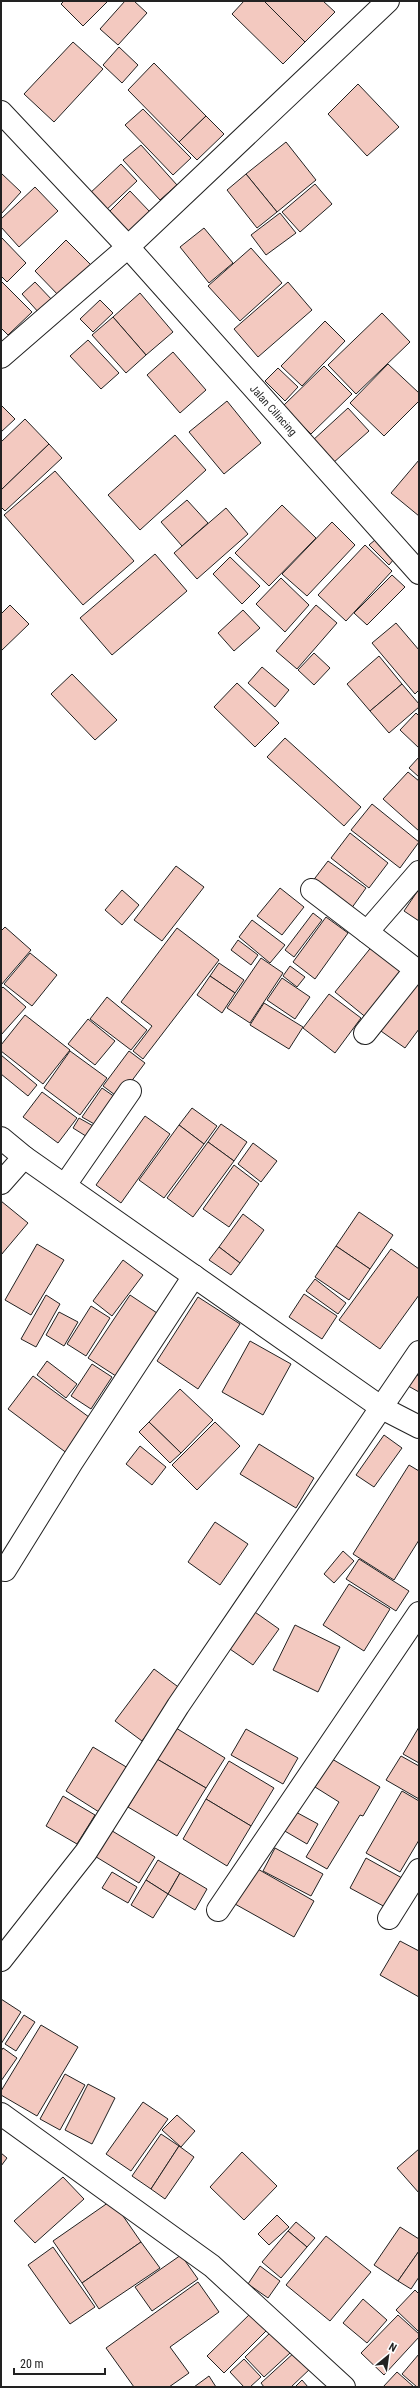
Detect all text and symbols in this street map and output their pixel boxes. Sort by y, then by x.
street label: Jalan Cilincing [247,382,299,439]
north arrow [368,2336,408,2376]
text: N [387,2340,399,2355]
scale bar [14,2350,105,2376]
text: 20 m [20,2357,44,2371]

